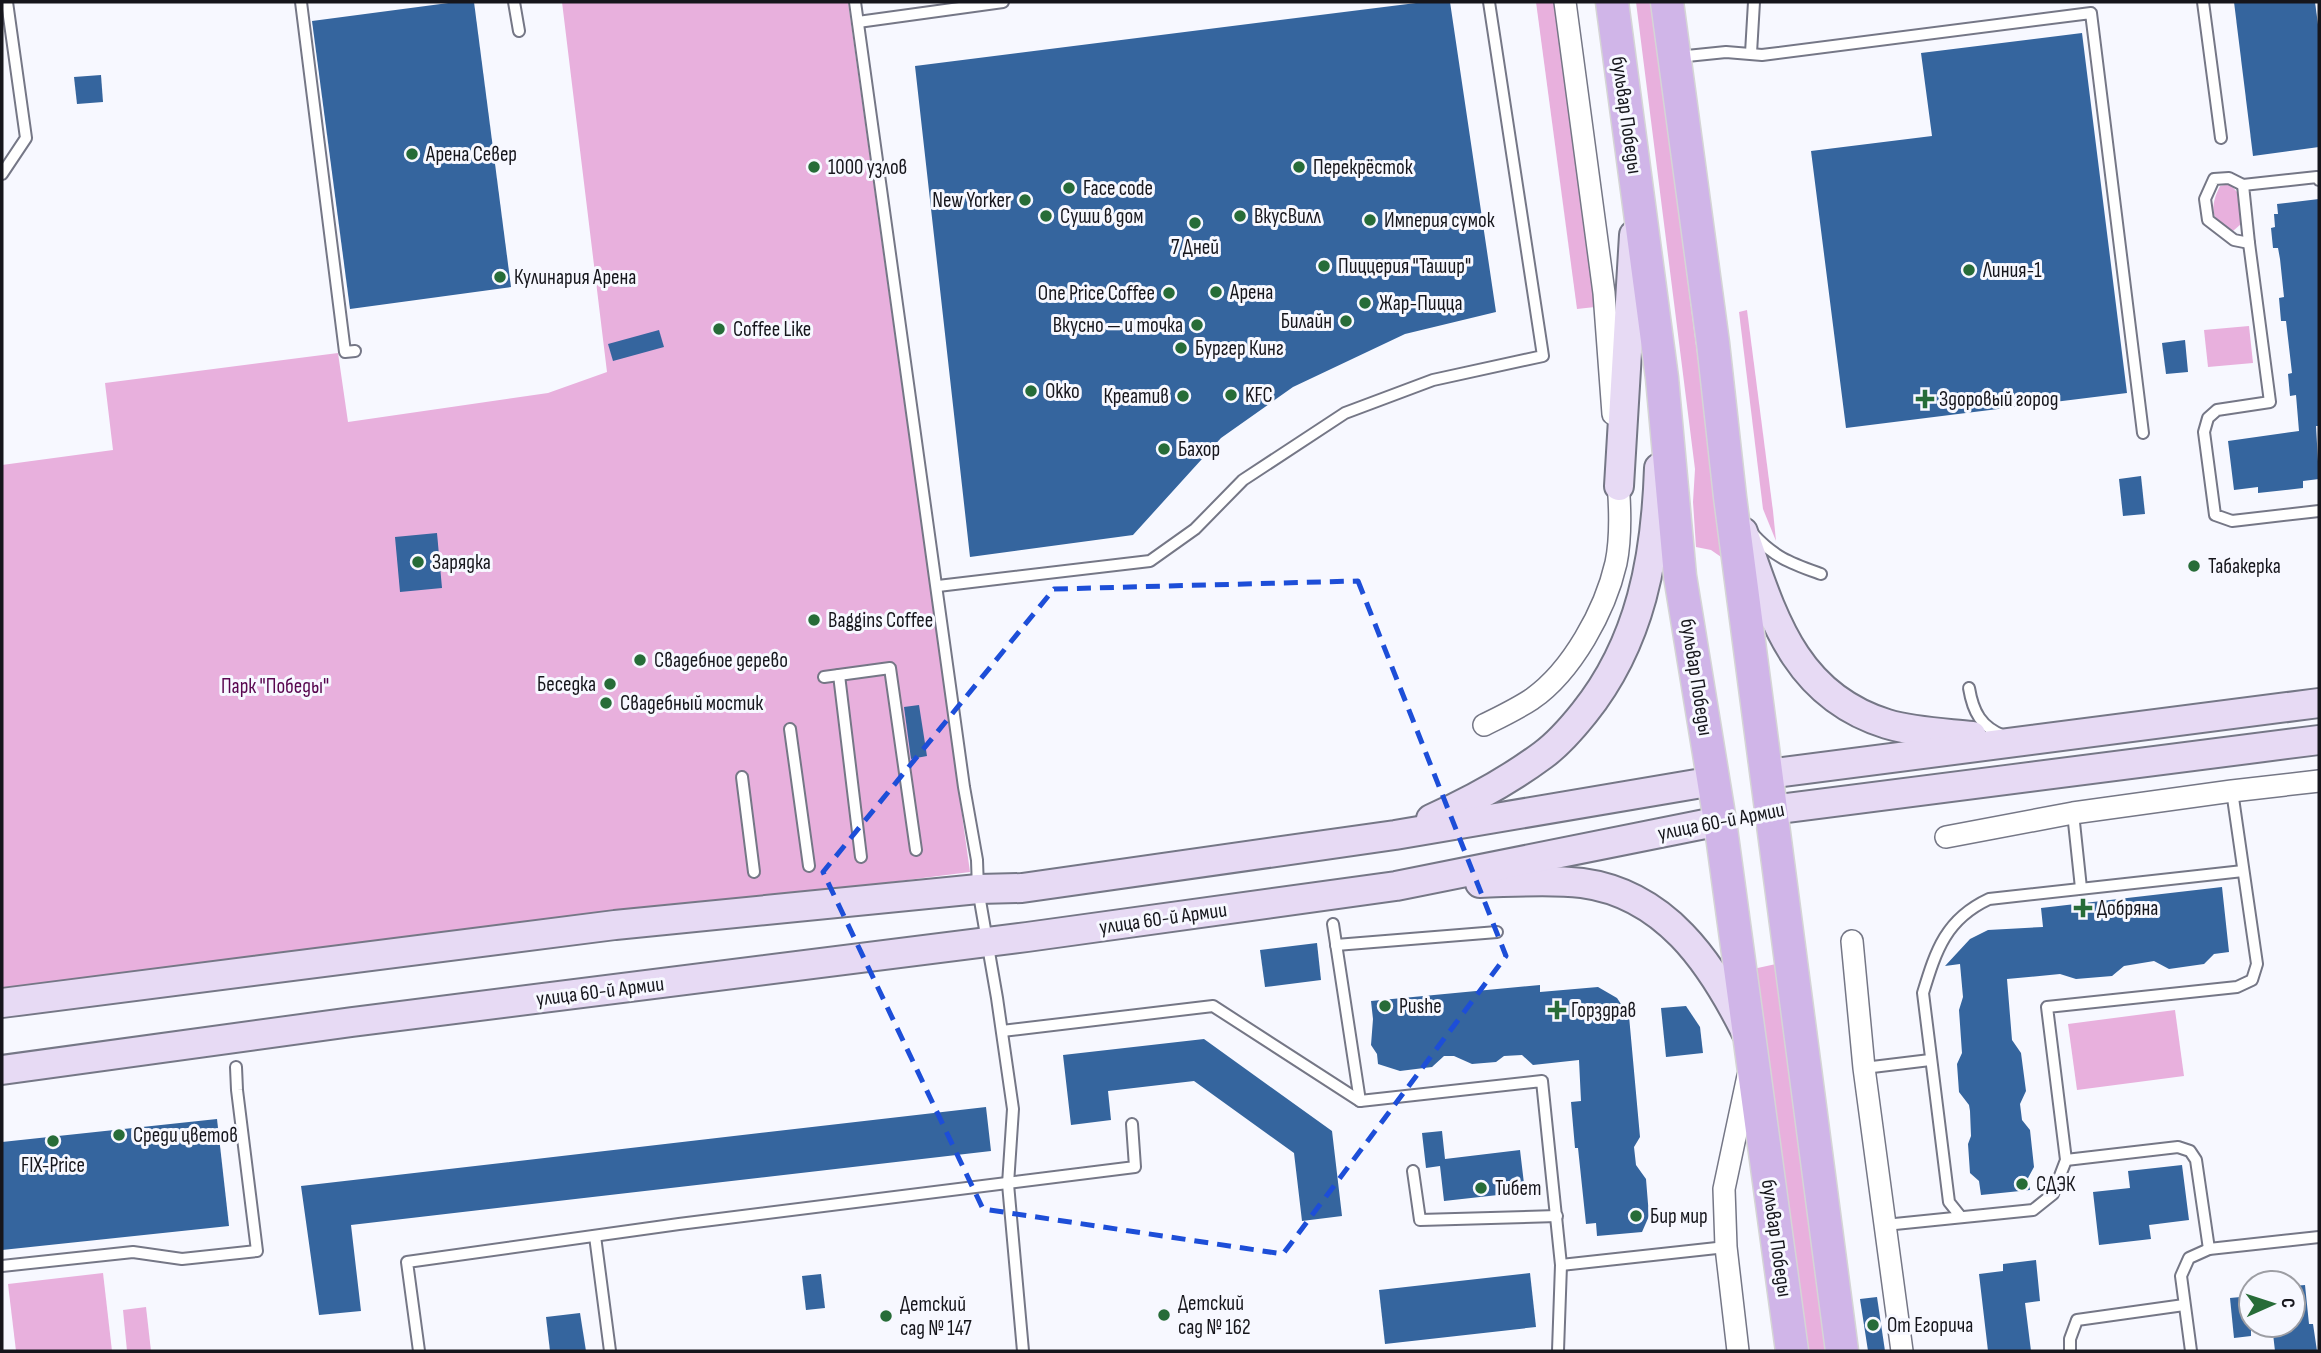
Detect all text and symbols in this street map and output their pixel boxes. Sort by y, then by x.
street label: бульвар Победы [1606,55,1647,175]
place label: Арена Север [425,142,517,167]
marker: Арена Север [404,146,420,162]
place label: 1000 узлов [828,155,907,180]
place label: Перекрёсток [1313,155,1413,180]
marker: 1000 узлов [806,159,822,175]
marker: Перекрёсток [1291,159,1307,175]
place label: Face code [1083,176,1153,201]
marker: Face code [1061,180,1077,196]
place label: New Yorker [932,188,1011,213]
marker: New Yorker [1017,192,1033,208]
place label: Суши в дом [1060,204,1143,229]
place label: ВкусВилл [1254,204,1321,229]
marker: Суши в дом [1038,208,1054,224]
marker: ВкусВилл [1232,208,1248,224]
place label: Империя сумок [1384,208,1495,233]
marker: Империя сумок [1362,212,1378,228]
marker: 7 Дней [1187,215,1203,231]
place label: 7 Дней [1171,235,1219,260]
place label: Пиццерия "Ташир" [1338,254,1471,279]
marker: Пиццерия "Ташир" [1316,258,1332,274]
place label: Линия-1 [1982,258,2042,283]
marker: Линия-1 [1961,262,1977,278]
place label: Кулинария Арена [514,265,636,290]
marker: Кулинария Арена [492,269,508,285]
place label: Арена [1229,280,1273,305]
place label: One Price Coffee [1038,281,1155,306]
marker: Арена [1208,284,1224,300]
marker: One Price Coffee [1161,285,1177,301]
place label: Жар-Пицца [1379,291,1463,316]
marker: Жар-Пицца [1357,295,1373,311]
place label: Билайн [1281,309,1332,334]
place label: Вкусно — и точка [1053,313,1183,338]
marker: Билайн [1338,313,1354,329]
place label: Coffee Like [733,317,811,342]
marker: Вкусно — и точка [1189,317,1205,333]
marker: Coffee Like [711,321,727,337]
place label: Бургер Кинг [1195,336,1284,361]
marker: Бургер Кинг [1173,340,1189,356]
place label: Okko [1045,379,1080,404]
marker: Okko [1023,383,1039,399]
place label: KFC [1245,383,1273,408]
place label: Креатив [1103,384,1169,409]
marker: KFC [1223,387,1239,403]
place label: Здоровый город [1939,387,2058,412]
marker: Креатив [1175,388,1191,404]
marker: Здоровый город [1917,391,1933,407]
place label: Бахор [1178,437,1220,462]
marker: Бахор [1156,441,1172,457]
place label: Зарядка [432,550,491,575]
marker: Зарядка [410,554,426,570]
place label: Табакерка [2208,554,2281,579]
marker: Табакерка [2186,558,2202,574]
place label: Baggins Coffee [828,608,933,633]
marker: Baggins Coffee [806,612,822,628]
street label: бульвар Победы [1675,617,1718,737]
place label: Свадебное дерево [654,648,788,673]
marker: Свадебное дерево [632,652,648,668]
place label: Беседка [537,672,596,697]
park label: Парк "Победы" [221,674,329,699]
marker: Беседка [602,676,618,692]
place label: Свадебный мостик [620,691,763,716]
marker: Свадебный мостик [598,695,614,711]
street label: улица 60-й Армии [1656,797,1787,846]
place label: Добряна [2097,896,2158,921]
street label: улица 60-й Армии [1098,897,1228,940]
marker: Добряна [2075,900,2091,916]
street label: улица 60-й Армии [535,971,665,1012]
place label: Pushe [1399,994,1442,1019]
marker: Pushe [1377,998,1393,1014]
place label: Горздрав [1571,998,1636,1023]
marker: Горздрав [1549,1002,1565,1018]
place label: Среди цветов [133,1123,238,1148]
marker: Среди цветов [111,1127,127,1143]
marker: FIX-Price [45,1133,61,1149]
place label: FIX-Price [21,1153,85,1178]
place label: СДЭК [2036,1172,2076,1197]
place label: Тибет [1495,1176,1541,1201]
marker: СДЭК [2014,1176,2030,1192]
street label: бульвар Победы [1756,1178,1797,1298]
marker: Тибет [1473,1180,1489,1196]
place label: Бир мир [1650,1204,1708,1229]
marker: Бир мир [1628,1208,1644,1224]
north arrow [2237,1269,2307,1339]
place label: Детский сад № 162 [1178,1291,1251,1340]
place label: Детский сад № 147 [900,1292,972,1341]
text: С [2276,1298,2299,1309]
marker: Детский сад № 162 [1156,1307,1172,1323]
marker: Детский сад № 147 [878,1308,894,1324]
place label: От Егорича [1887,1313,1973,1338]
marker: От Егорича [1865,1317,1881,1333]

